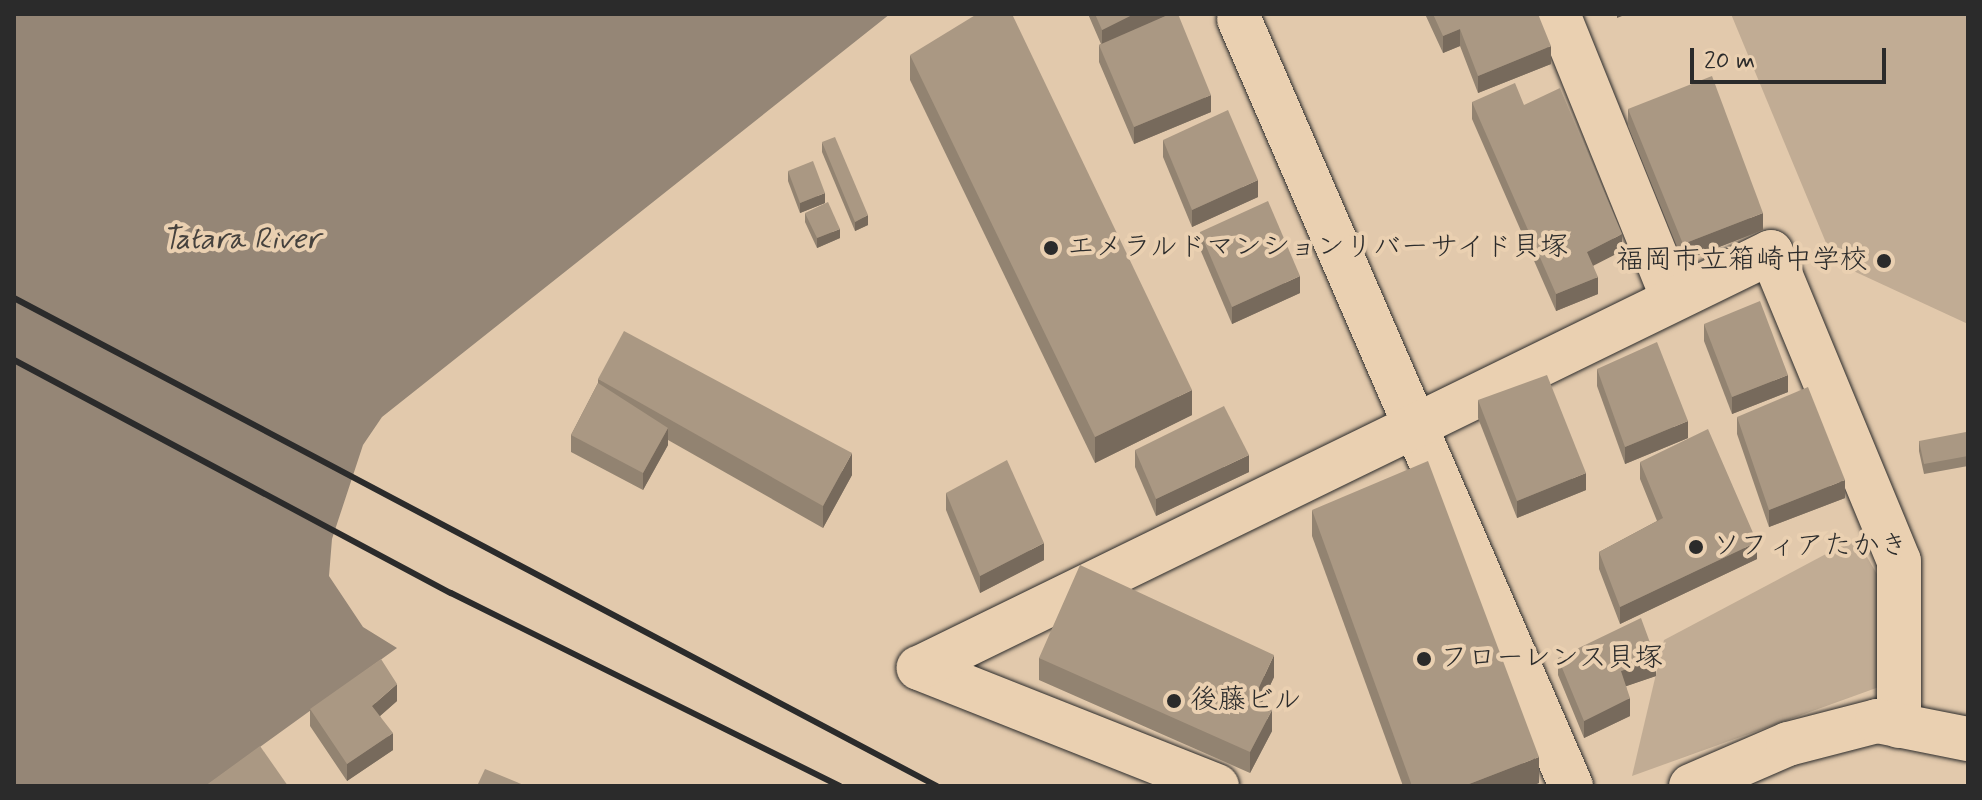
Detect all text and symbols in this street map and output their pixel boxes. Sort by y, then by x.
scale bar [1694,32,1890,82]
text: 20 m [1704,46,1755,77]
water label: Tatara River [162,222,320,258]
place label: エメラルドマンションリバーサイド貝塚 [1067,231,1571,265]
marker: エメラルドマンションリバーサイド貝塚 [1042,239,1060,257]
place label: 福岡市立箱崎中学校 [1616,244,1868,278]
marker: 福岡市立箱崎中学校 [1875,252,1893,270]
place label: ソフィアたかき [1712,530,1908,564]
marker: ソフィアたかき [1687,538,1705,556]
place label: フローレンス貝塚 [1440,642,1664,676]
marker: フローレンス貝塚 [1415,650,1433,668]
place label: 後藤ビル [1190,684,1302,718]
marker: 後藤ビル [1165,692,1183,710]

